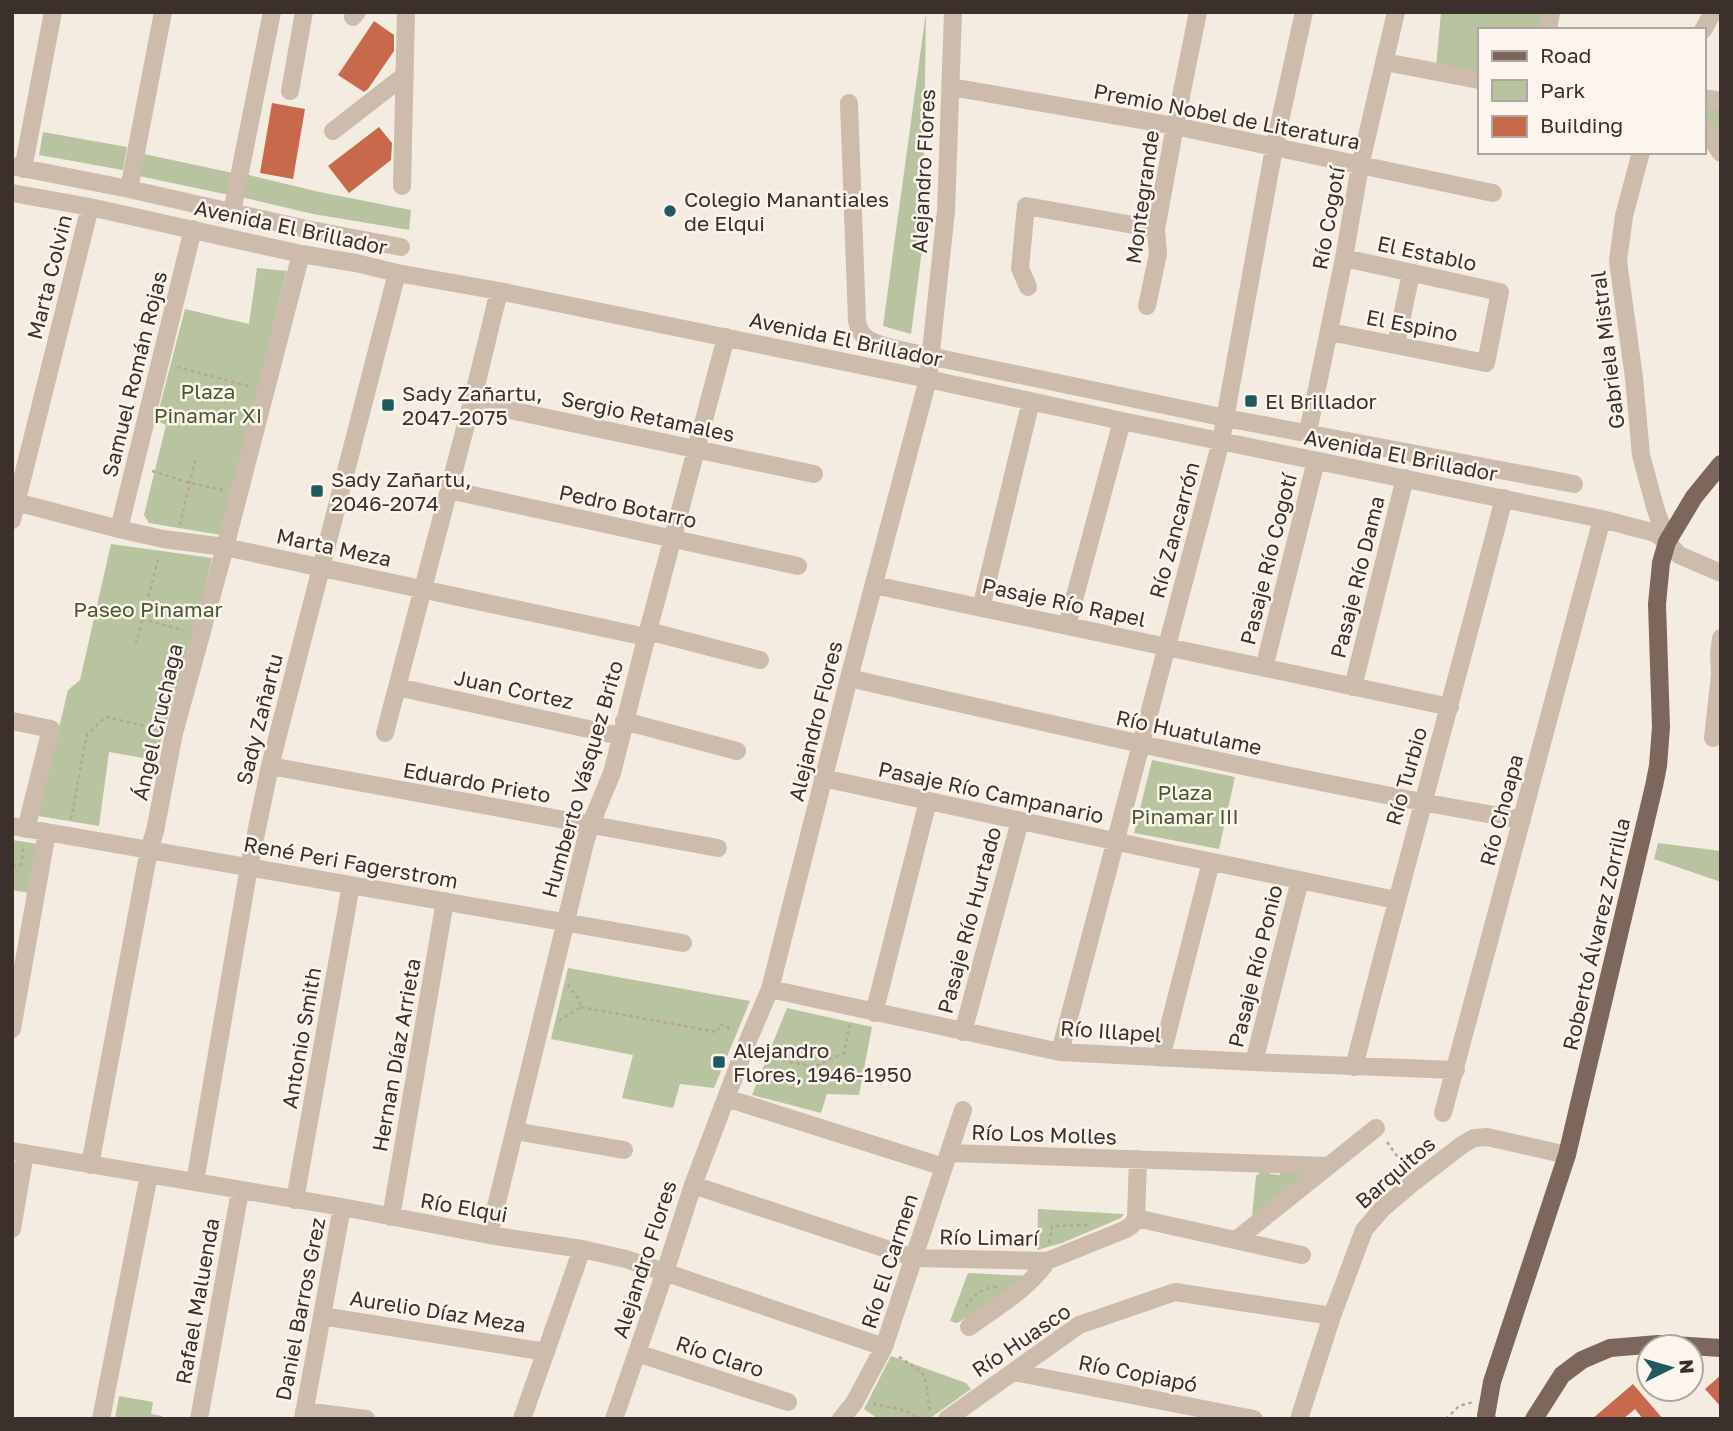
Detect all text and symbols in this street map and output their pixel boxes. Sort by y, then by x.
legend [1478,28,1705,154]
text: Road [1540,42,1591,68]
street label: Premio Nobel de Literatura [1092,77,1362,155]
text: Park [1540,77,1586,103]
street label: Alejandro Flores [906,88,940,254]
text: Building [1540,112,1623,138]
street label: Montegrande [1120,128,1164,266]
street label: Río Cogotí [1306,163,1350,272]
place label: Colegio Manantiales de Elqui [684,186,889,236]
street label: Avenida El Brillador [192,194,390,260]
marker: Colegio Manantiales de Elqui [662,203,678,219]
street label: Marta Colvin [21,212,77,342]
street label: El Establo [1375,230,1479,276]
street label: Samuel Román Rojas [96,268,172,480]
street label: Gabriela Mistral [1584,269,1630,431]
street label: El Espino [1364,303,1460,347]
street label: Avenida El Brillador [747,306,945,372]
park label: Plaza Pinamar XI [154,378,262,428]
place label: Sady Zañartu, 2047-2075 [402,380,543,430]
street label: Sergio Retamales [559,385,737,447]
place label: El Brillador [1265,388,1377,414]
marker: El Brillador [1243,393,1259,409]
marker: Sady Zañartu, 2047-2075 [380,397,396,413]
street label: Avenida El Brillador [1302,423,1500,487]
street label: Río Zancarrón [1143,459,1205,601]
place label: Sady Zañartu, 2046-2074 [331,466,472,516]
street label: Pasaje Río Cogotí [1234,469,1302,647]
street label: Pedro Botarro [557,479,699,533]
marker: Sady Zañartu, 2046-2074 [309,483,325,499]
street label: Pasaje Río Dama [1324,493,1390,661]
street label: Marta Meza [274,522,394,572]
street label: Pasaje Río Rapel [980,572,1148,632]
park label: Paseo Pinamar [73,596,223,622]
street label: Alejandro Flores [783,638,847,804]
street label: Ángel Cruchaga [126,641,188,803]
street label: Sady Zañartu [230,651,288,787]
street label: Humberto Vásquez Brito [536,657,628,901]
street label: Juan Cortez [452,664,576,714]
street label: Río Huatulame [1114,704,1264,760]
street label: Río Turbio [1380,724,1432,828]
street label: Río Choapa [1474,751,1528,869]
street label: Pasaje Río Campanario [876,755,1106,829]
street label: Eduardo Prieto [401,756,553,808]
park label: Plaza Pinamar III [1131,779,1239,829]
street label: Roberto Álvarez Zorrilla [1557,815,1635,1053]
street label: Pasaje Río Hurtado [932,824,1006,1016]
street label: René Peri Fagerstrom [242,830,460,894]
street label: Pasaje Río Ponio [1222,882,1288,1050]
street label: Hernan Díaz Arrieta [366,956,426,1154]
street label: Antonio Smith [276,965,326,1111]
street label: Río Illapel [1059,1014,1163,1048]
place label: Alejandro Flores, 1946-1950 [733,1037,912,1087]
marker: Alejandro Flores, 1946-1950 [711,1054,727,1070]
street label: Río Los Molles [971,1118,1117,1150]
street label: Barquitos [1350,1130,1440,1214]
street label: Alejandro Flores [606,1177,682,1341]
street label: Río Elqui [418,1187,510,1227]
street label: Río El Carmen [855,1190,923,1332]
street label: Daniel Barros Grez [269,1215,331,1403]
street label: Rafael Maluenda [170,1216,224,1386]
street label: Río Limarí [939,1223,1040,1251]
street label: Aurelio Díaz Meza [348,1284,528,1338]
street label: Río Huasco [967,1297,1075,1383]
street label: Río Claro [673,1330,767,1382]
north arrow [1635,1333,1705,1403]
street label: Río Copiapó [1076,1349,1200,1397]
text: N [1675,1358,1700,1375]

